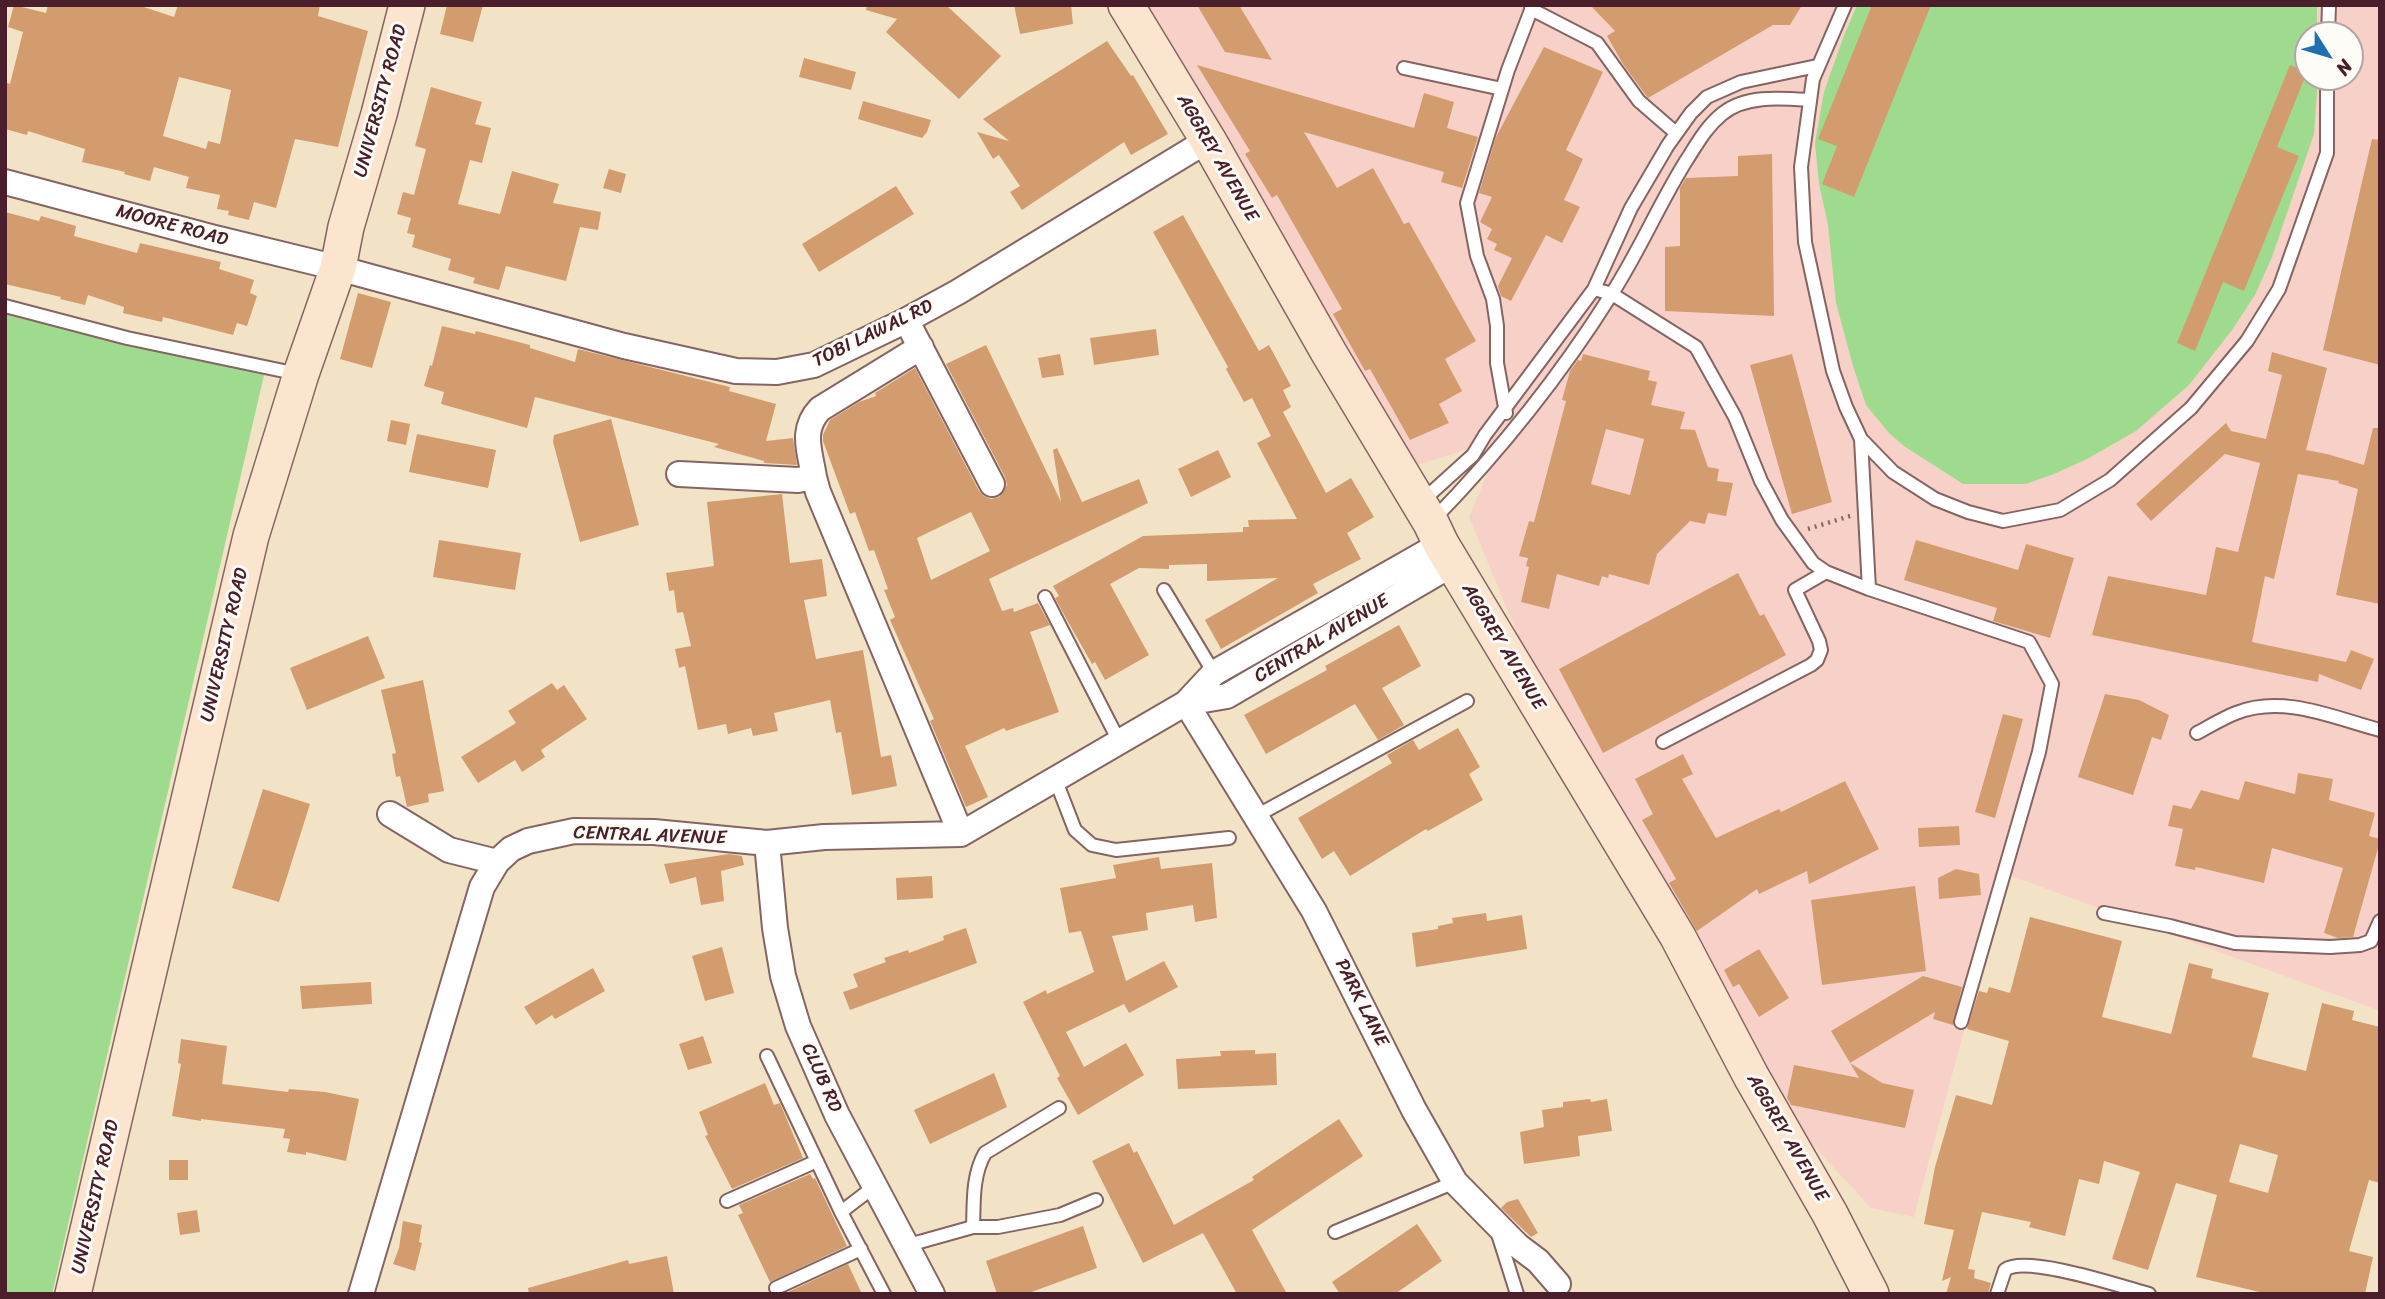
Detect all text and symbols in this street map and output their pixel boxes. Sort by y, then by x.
north arrow [2294,21,2364,91]
street label: UNIVERSITY ROAD [350,22,412,180]
text: N [2327,53,2362,83]
street label: AGGREY AVENUE [1171,90,1263,226]
street label: MOORE ROAD [114,200,230,252]
street label: TOBI LAWAL RD [809,295,937,373]
street label: UNIVERSITY ROAD [196,566,254,724]
street label: AGGREY AVENUE [1456,580,1550,714]
street label: CENTRAL AVENUE [1251,590,1393,688]
street label: CENTRAL AVENUE [573,822,727,850]
street label: PARK LANE [1329,955,1393,1051]
street label: CLUB RD [796,1040,846,1116]
street label: AGGREY AVENUE [1741,1070,1833,1206]
street label: UNIVERSITY ROAD [67,1118,125,1276]

